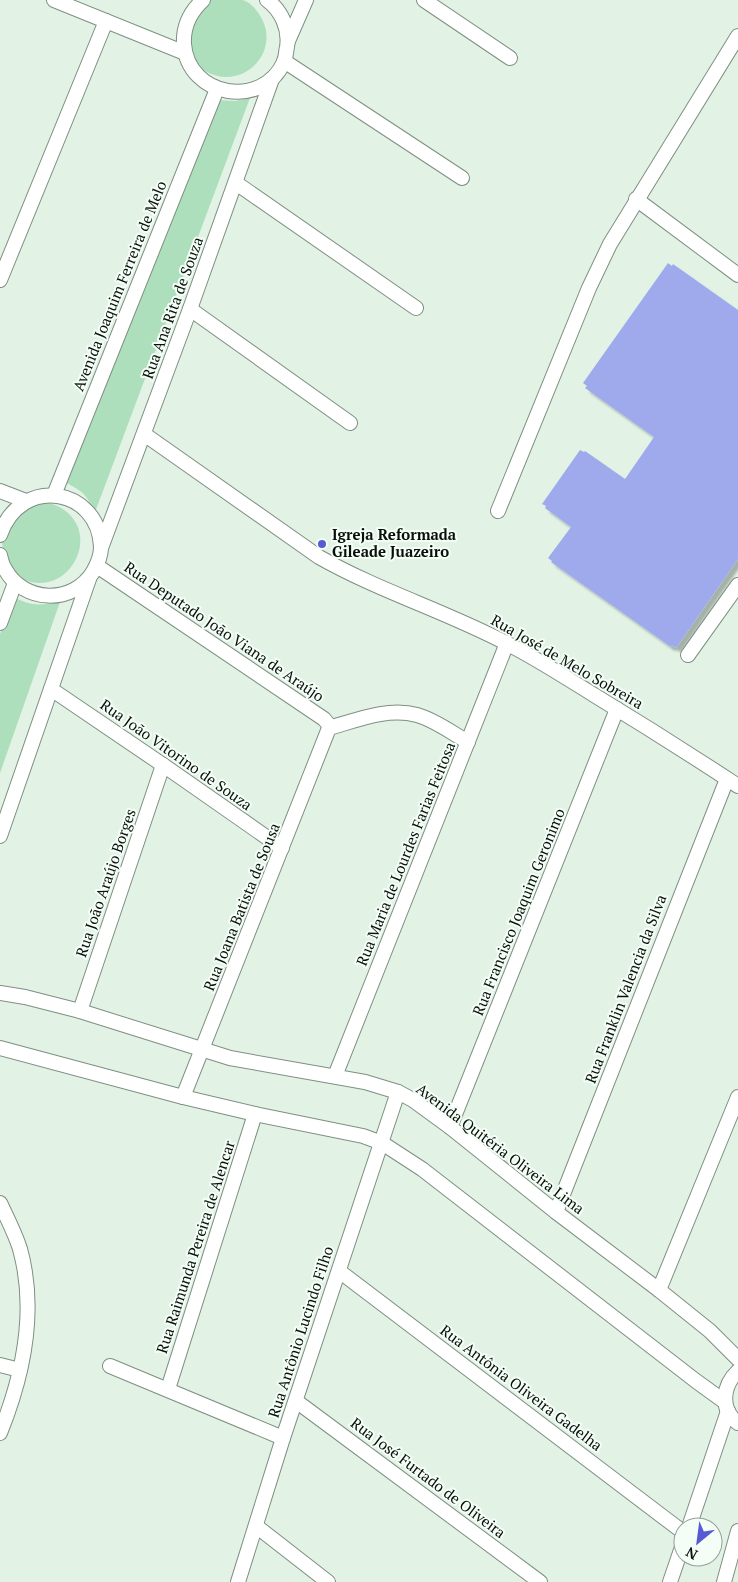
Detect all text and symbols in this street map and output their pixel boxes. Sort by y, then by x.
street label: Avenida Joaquim Ferreira de Melo [68,178,171,394]
street label: Rua Ana Rita de Souza [137,234,207,381]
place label: Igreja Reformada Gileade Juazeiro [332,524,457,561]
marker: Igreja Reformada Gileade Juazeiro [316,538,328,550]
street label: Rua Deputado João Viana de Araújo [121,557,328,706]
street label: Rua José de Melo Sobreira [488,609,648,713]
street label: Rua João Vitorino de Souza [97,694,257,815]
street label: Rua Maria de Lourdes Farias Feitosa [351,738,459,969]
street label: Rua Francisco Joaquim Geronimo [467,805,569,1018]
street label: Rua João Araújo Borges [70,806,140,960]
street label: Rua Joana Batista de Sousa [198,819,284,993]
street label: Rua Franklin Valencia da Silva [580,891,671,1086]
street label: Avenida Quitéria Oliveira Lima [412,1078,589,1218]
street label: Rua Raimunda Pereira de Alencar [151,1138,239,1356]
street label: Rua Antônio Lucindo Filho [263,1243,337,1420]
street label: Rua Antônia Oliveira Gadelha [437,1320,607,1455]
street label: Rua José Furtado de Oliveira [347,1412,510,1542]
north arrow [673,1517,723,1567]
text: N [682,1543,701,1565]

